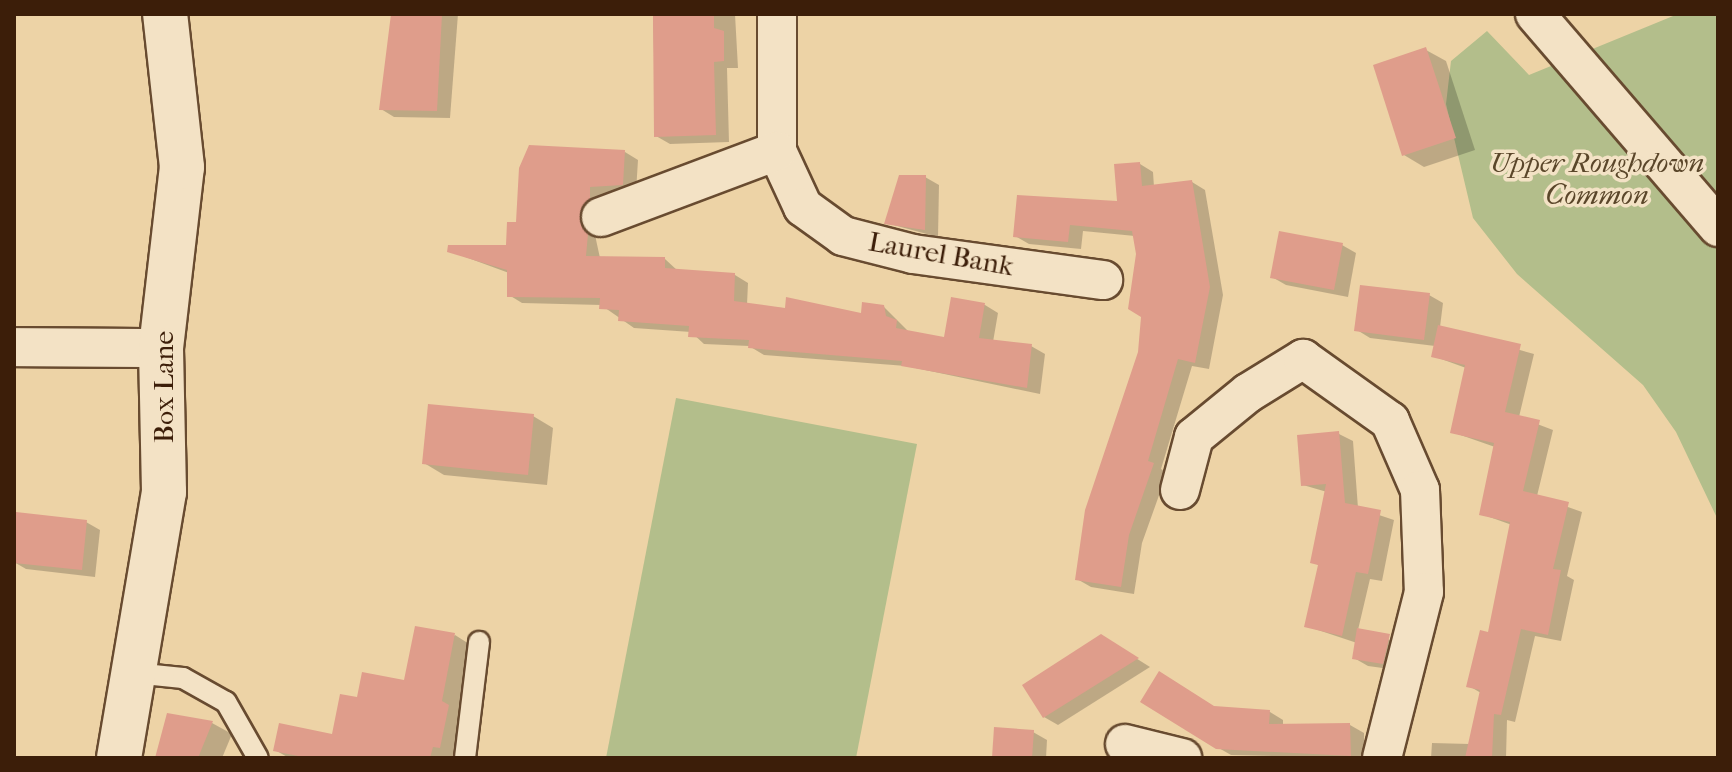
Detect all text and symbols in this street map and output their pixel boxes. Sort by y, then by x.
park label: Upper Roughdown Common [1490,146,1704,212]
street label: Laurel Bank [866,225,1016,283]
street label: Box Lane [147,331,181,443]

